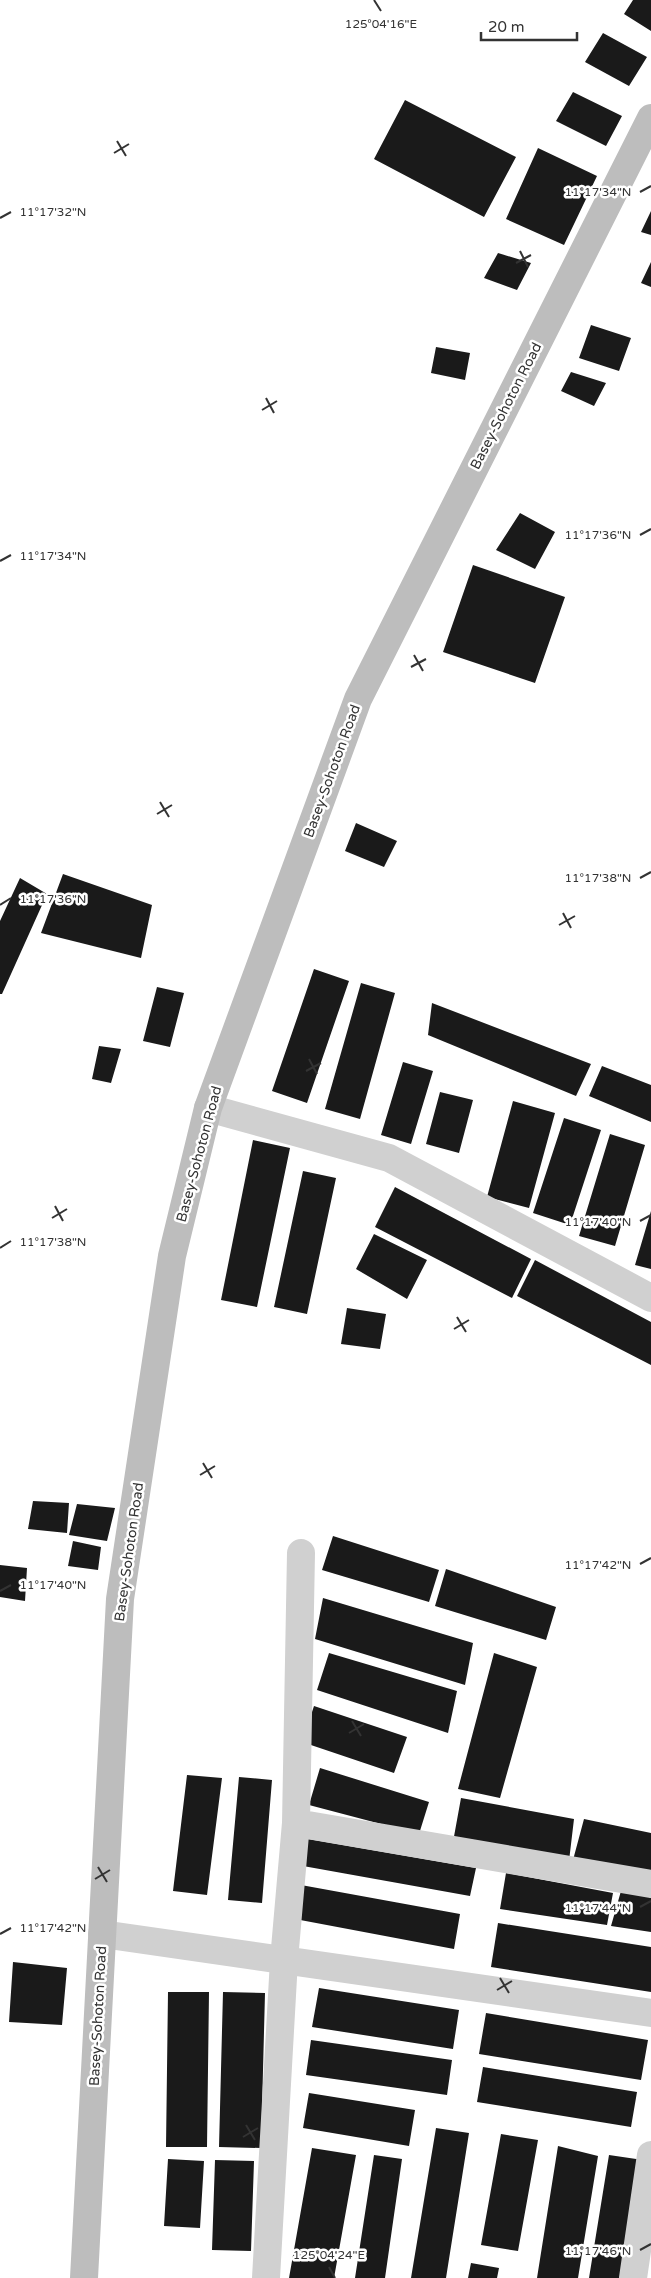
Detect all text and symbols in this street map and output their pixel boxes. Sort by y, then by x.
scale bar [481,10,577,42]
text: 125°04'16"E [345,17,417,31]
text: 20 m [488,18,525,36]
text: 11°17'34"N [565,185,632,199]
text: 11°17'32"N [20,205,87,219]
street label: Basey-Sohoton Road [467,340,545,472]
text: 11°17'36"N [565,528,632,542]
text: 11°17'34"N [20,549,87,563]
street label: Basey-Sohoton Road [300,702,364,840]
text: 11°17'38"N [565,871,632,885]
text: 11°17'36"N [20,892,87,906]
street label: Basey-Sohoton Road [173,1084,225,1224]
text: 11°17'40"N [565,1215,632,1229]
text: 11°17'38"N [20,1235,87,1249]
street label: Basey-Sohoton Road [111,1481,147,1623]
text: 11°17'42"N [565,1558,632,1572]
text: 11°17'40"N [20,1578,87,1592]
text: 11°17'44"N [565,1901,632,1915]
text: 11°17'42"N [20,1921,87,1935]
street label: Basey-Sohoton Road [86,1946,110,2086]
text: 11°17'46"N [565,2244,632,2258]
text: 125°04'24"E [293,2248,365,2262]

